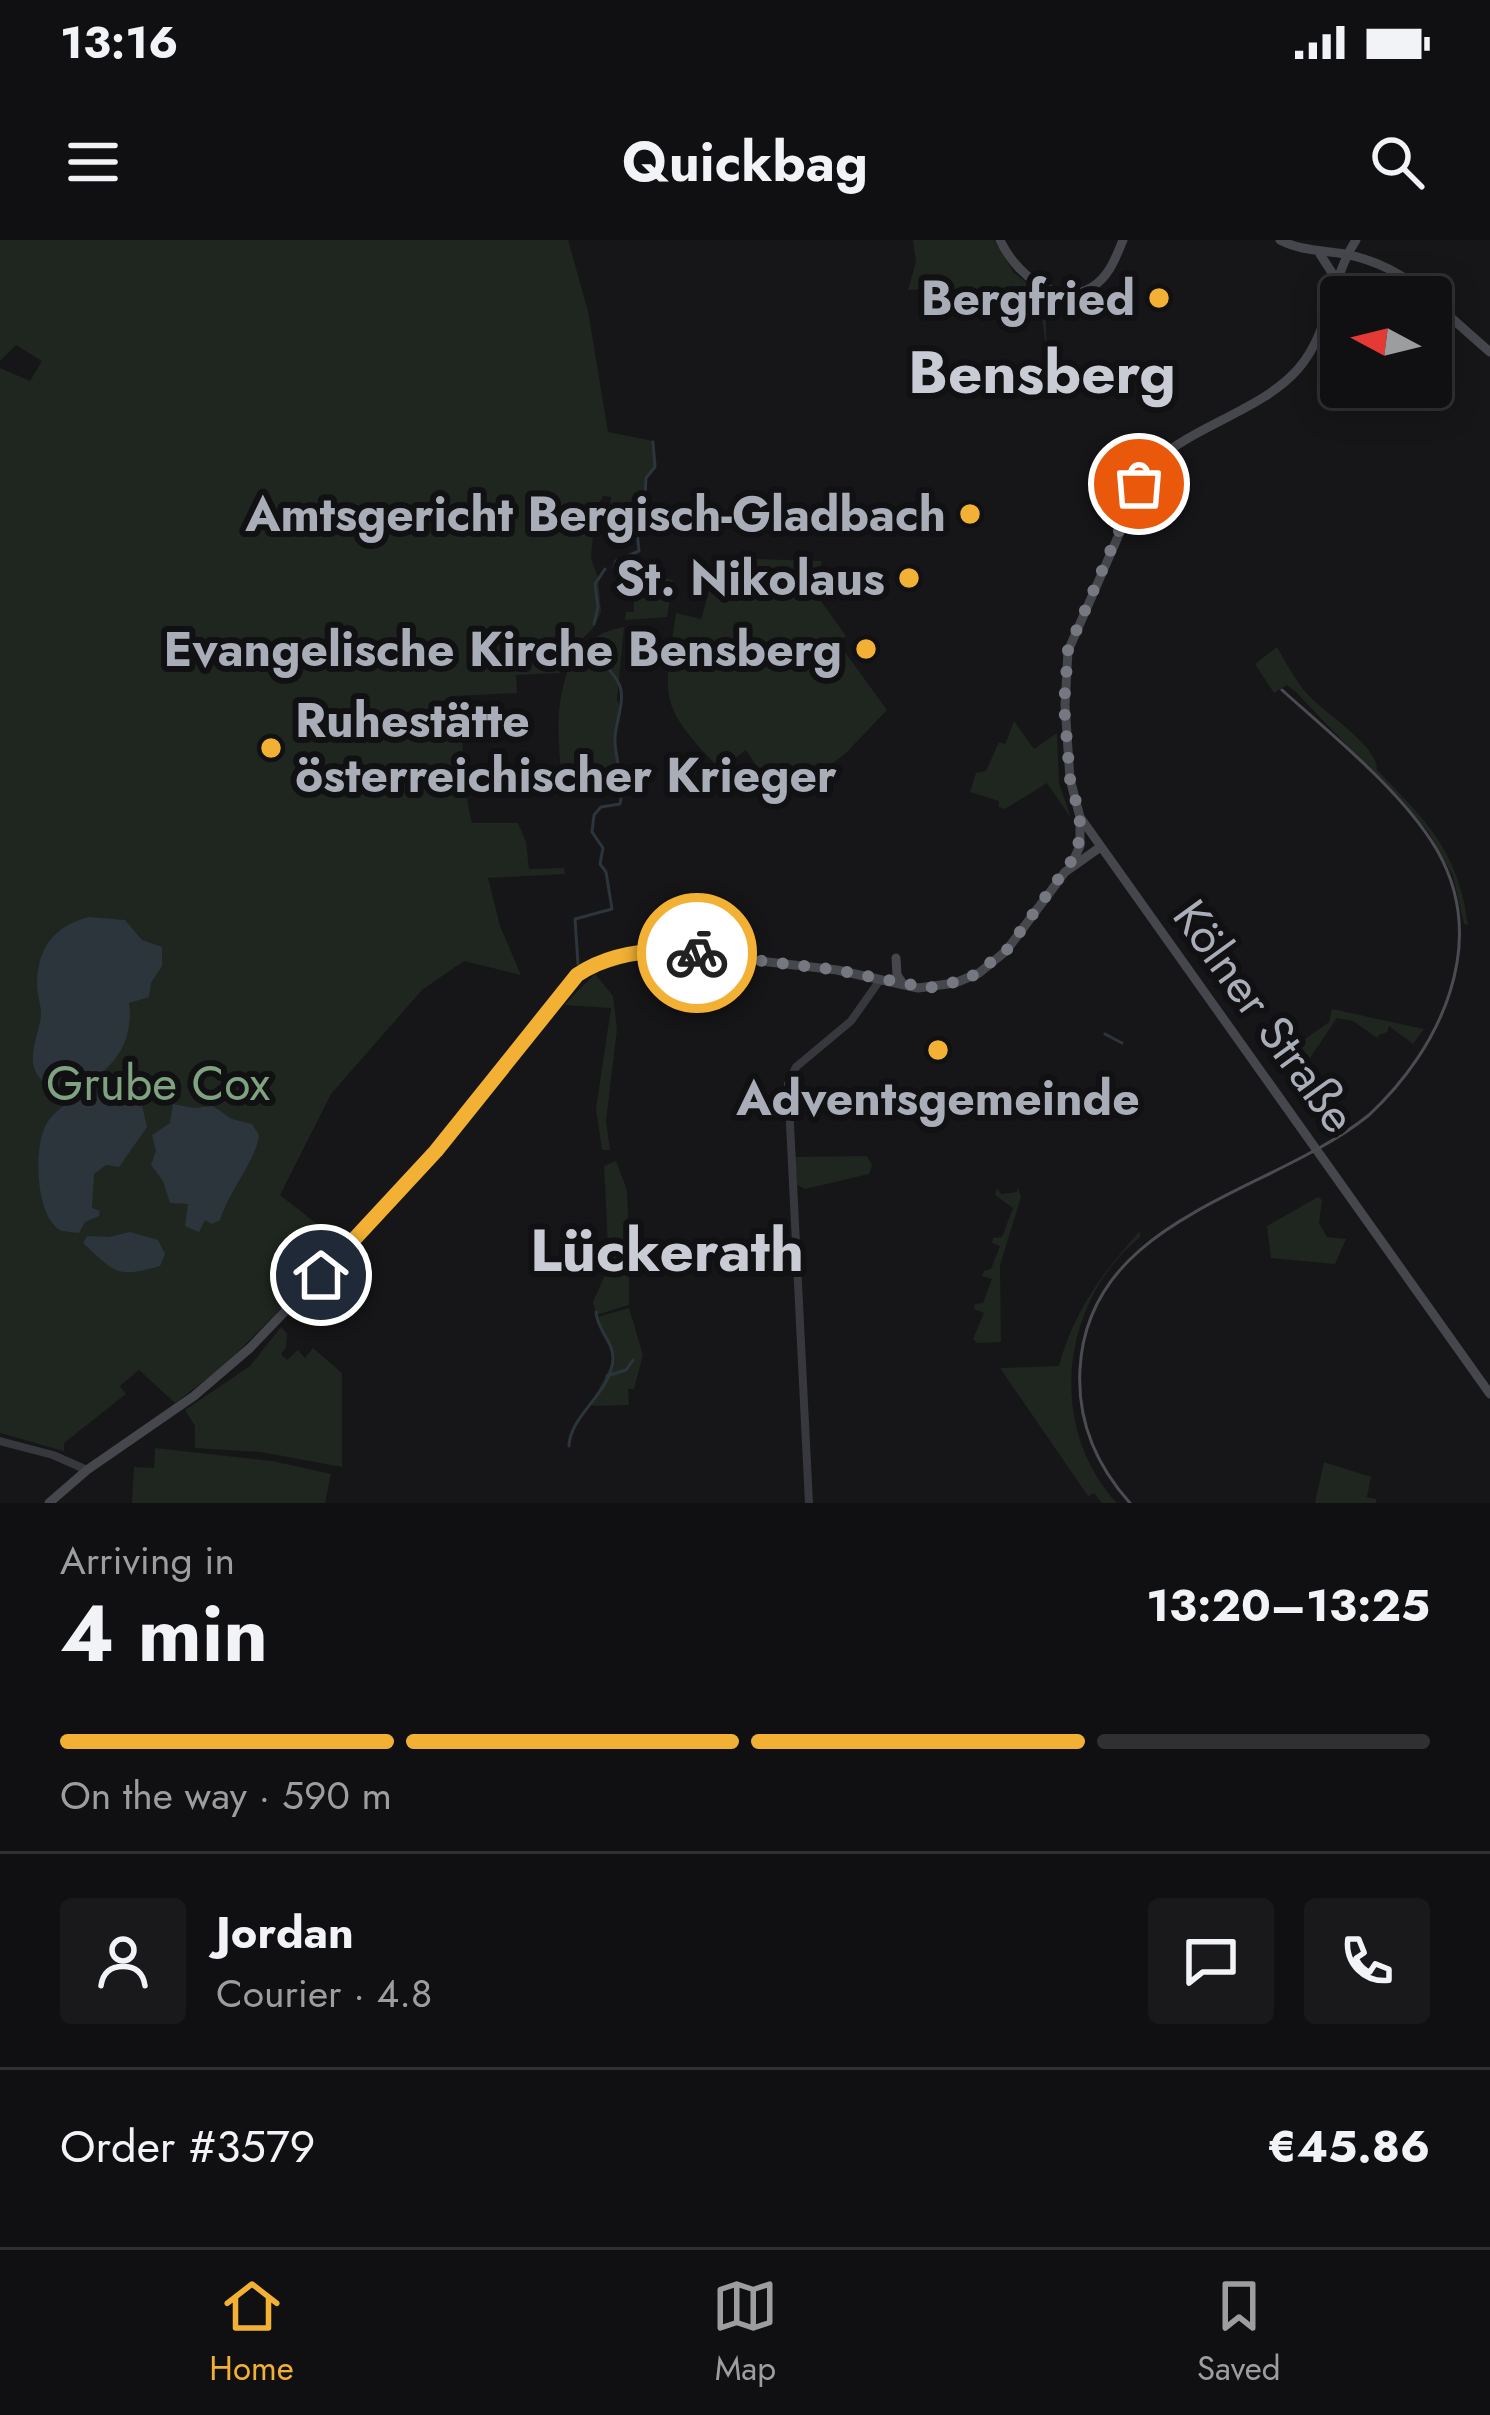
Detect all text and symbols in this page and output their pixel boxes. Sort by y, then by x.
text: 13:16 [60,10,178,75]
text: Quickbag [622,123,868,201]
icon: menu [60,129,126,195]
icon: search [1364,129,1430,195]
place label: Bergfried [921,264,1135,333]
north arrow [1320,276,1452,408]
map controls [1320,276,1452,408]
marker: Bergfried [1146,285,1172,311]
district label: Bensberg [908,329,1176,416]
pin [1088,433,1190,535]
icon: bag [1106,451,1172,517]
place label: Amtsgericht Bergisch-Gladbach [244,480,946,549]
marker: Amtsgericht Bergisch-Gladbach [957,501,983,527]
place label: St. Nikolaus [615,544,885,613]
marker: St. Nikolaus [896,565,922,591]
place label: Evangelische Kirche Bensberg [163,615,842,684]
marker: Evangelische Kirche Bensberg [853,636,879,662]
place label: Ruhestätte österreichischer Krieger [295,686,837,810]
marker: Ruhestätte österreichischer Krieger [258,735,284,761]
street label: Kölner Straße [1156,886,1373,1147]
courier [637,893,757,1013]
icon: bike [664,920,730,986]
marker: Adventsgemeinde [925,1037,951,1063]
park label: Grube Cox [46,1049,271,1118]
place label: Adventsgemeinde [735,1064,1140,1133]
district label: Lückerath [530,1207,804,1294]
pin [270,1224,372,1326]
icon: home [288,1242,354,1308]
text: Arriving in [60,1532,235,1589]
text: 13:20–13:25 [1146,1573,1430,1638]
text: 4 min [60,1578,268,1690]
text: On the way · 590 m [60,1767,392,1824]
button: person [60,1898,186,2024]
button: chat [1148,1898,1274,2024]
button: phone [1304,1898,1430,2024]
text: Jordan [216,1900,354,1965]
text: Courier · 4.8 [216,1965,432,2022]
text: Order #3579 [60,2114,315,2179]
text: €45.86 [1267,2114,1430,2179]
tab: Home [209,2273,294,2392]
tab: Map [712,2273,778,2392]
tab: Saved [1197,2273,1281,2392]

